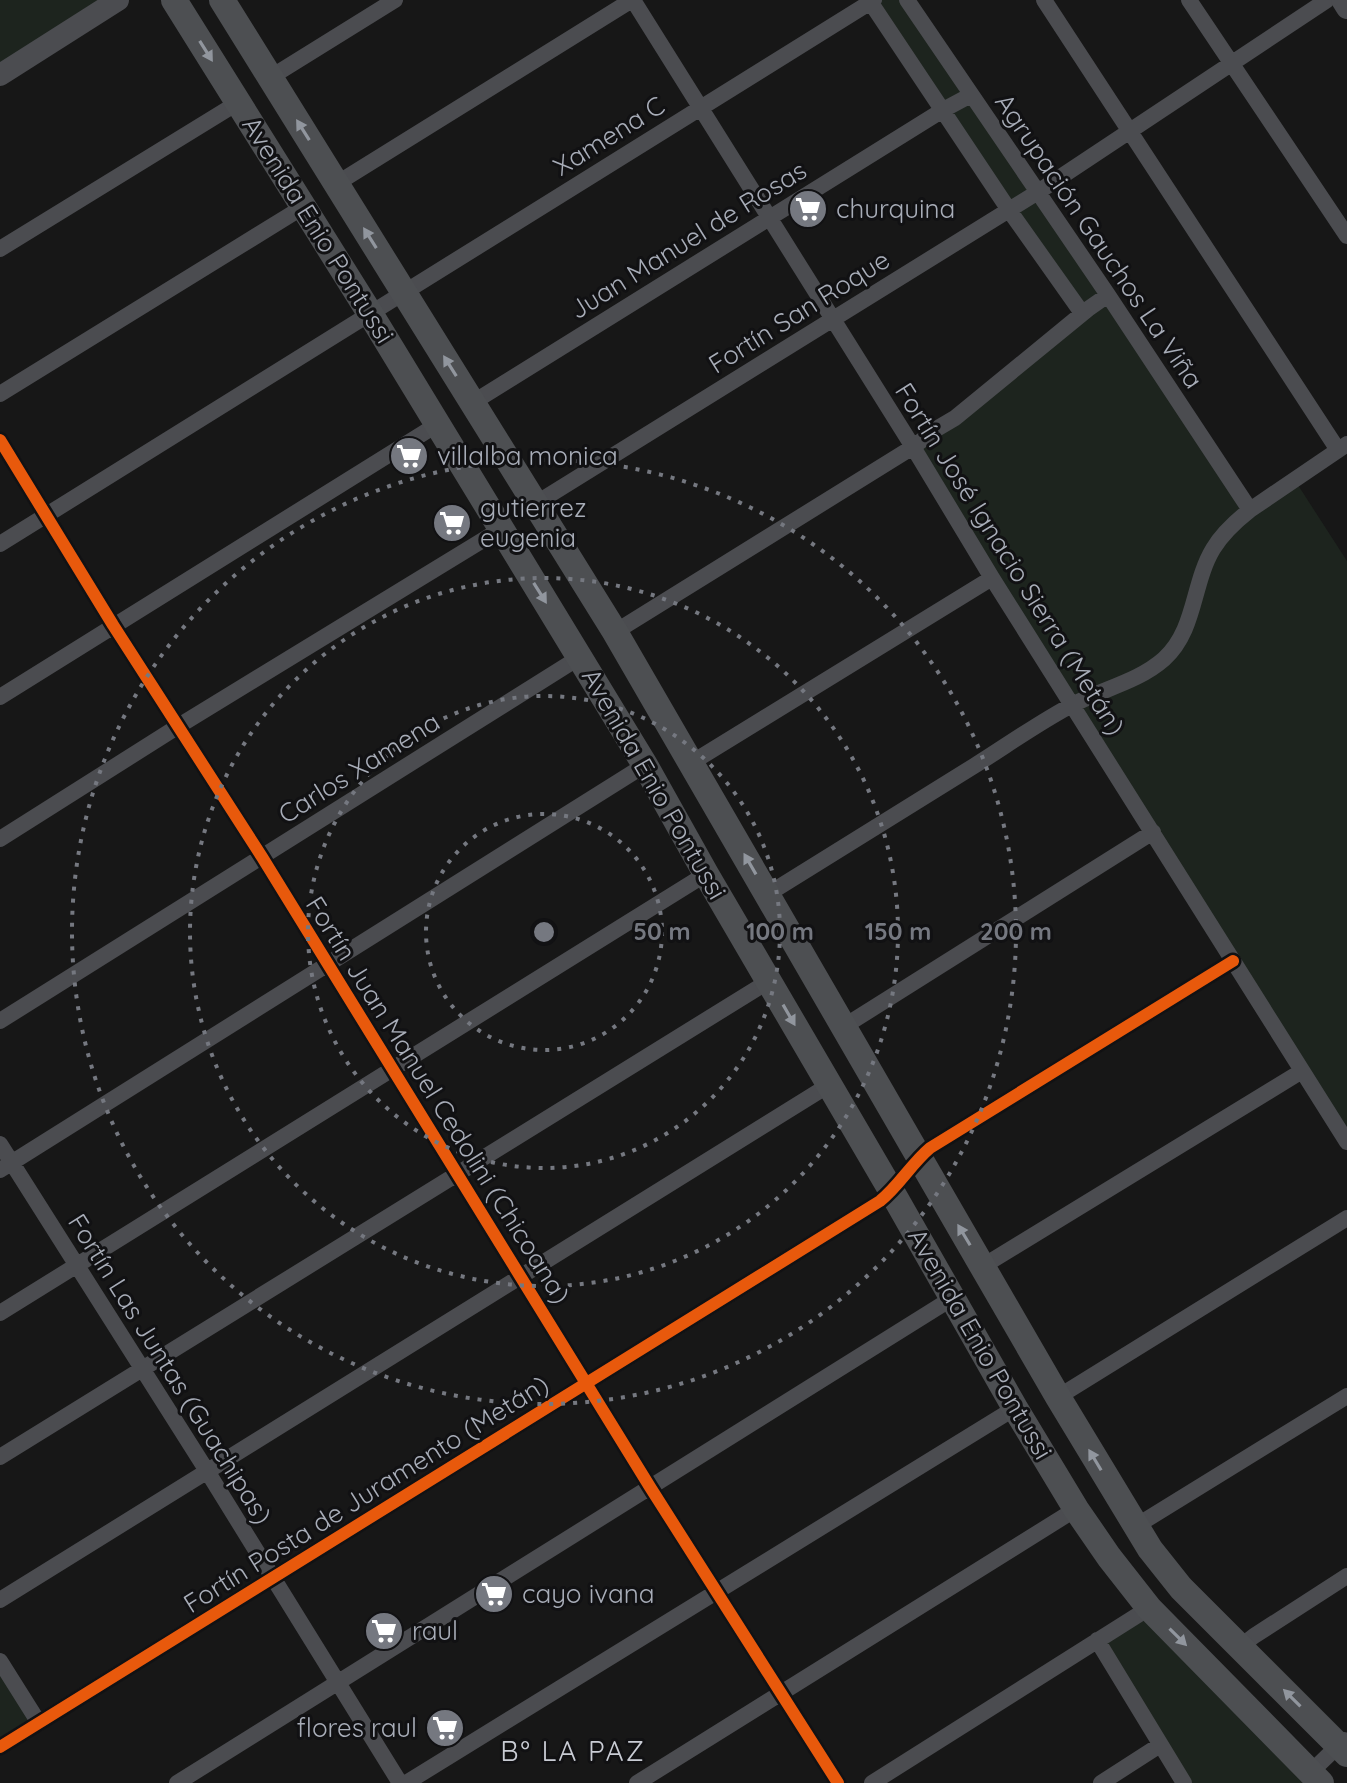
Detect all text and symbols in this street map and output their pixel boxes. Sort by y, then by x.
one-way arrow [199,40,213,62]
street label: Agrupación Gauchos La Viña [988,87,1211,394]
street label: Xamena C [547,89,670,183]
street label: Avenida Enio Pontussi [235,110,402,349]
one-way arrow [296,120,311,141]
street label: Juan Manuel de Rosas [563,153,812,326]
supermarket icon: churquina [787,188,829,230]
place label: churquina [836,192,955,225]
one-way arrow [364,227,378,249]
street label: Fortín San Roque [702,243,895,380]
one-way arrow [443,355,457,377]
street label: Fortín José Ignacio Sierra (Metán) [888,377,1133,741]
supermarket icon: villalba monica [388,435,430,477]
place label: villalba monica [437,439,618,472]
place label: gutierrez eugenia [480,491,586,554]
supermarket icon: gutierrez eugenia [431,502,473,544]
one-way arrow [533,582,547,604]
street label: Avenida Enio Pontussi [575,662,734,905]
street label: Carlos Xamena [272,705,446,830]
one-way arrow [743,853,757,875]
street label: Fortín Juan Manuel Cedolini (Chicoana) [299,890,578,1309]
text: 50 m [633,916,691,946]
text: 100 m [746,916,814,946]
text: 150 m [865,916,931,946]
text: 200 m [980,916,1052,946]
centre of rings [530,918,558,946]
one-way arrow [782,1004,796,1026]
street label: Fortín Las Juntas (Guachipas) [61,1208,280,1530]
street label: Avenida Enio Pontussi [901,1222,1060,1465]
one-way arrow [958,1224,972,1246]
street label: Fortín Posta de Juramento (Metán) [177,1367,554,1620]
one-way arrow [1088,1449,1102,1471]
supermarket icon: cayo ivana [473,1573,515,1615]
place label: cayo ivana [522,1577,654,1610]
supermarket icon: raul [363,1610,405,1652]
place label: raul [412,1614,458,1647]
one-way arrow [1168,1627,1187,1646]
one-way arrow [1283,1689,1302,1708]
supermarket icon: flores raul [424,1707,466,1749]
place label: flores raul [297,1711,417,1744]
district label: B° LA PAZ [500,1733,646,1768]

